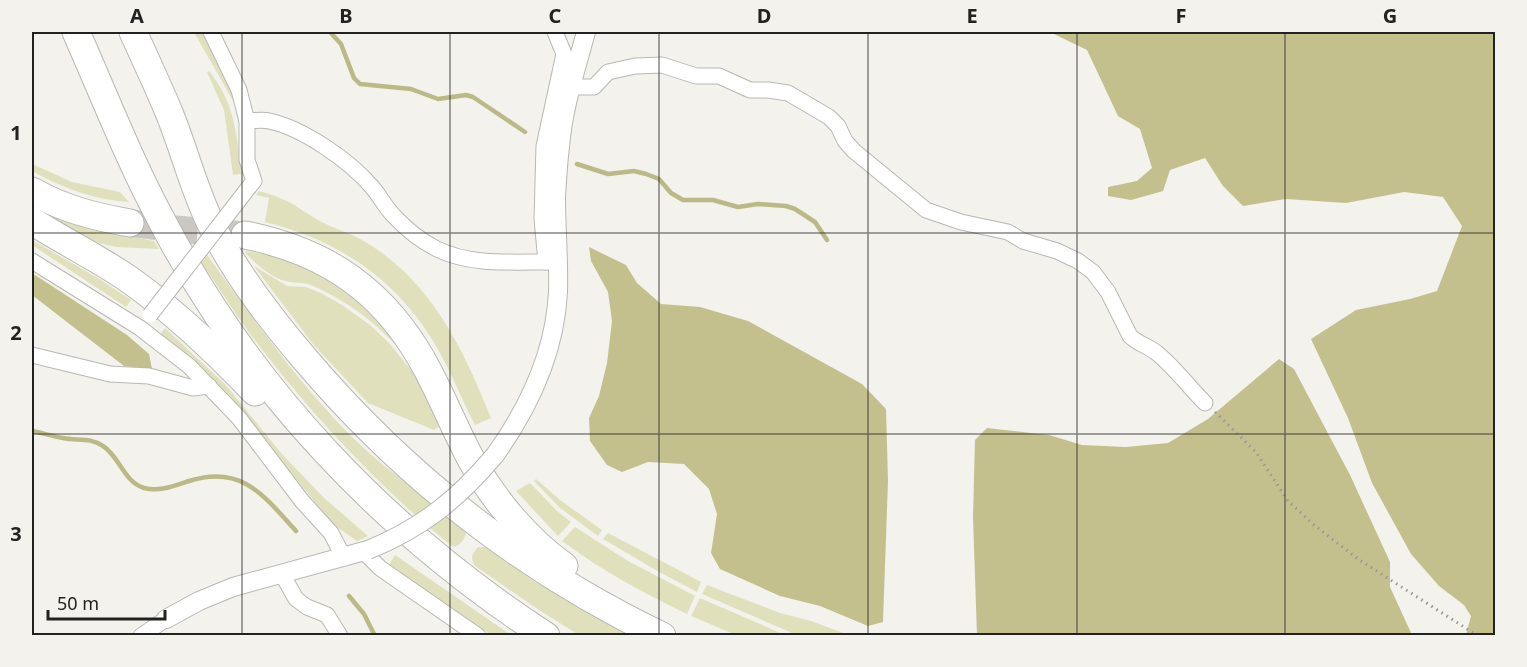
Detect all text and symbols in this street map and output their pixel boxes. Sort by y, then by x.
text: A [130,2,144,29]
text: B [339,2,353,29]
text: C [549,2,562,29]
text: D [757,2,771,29]
text: E [966,2,978,29]
text: F [1176,2,1186,29]
text: G [1383,2,1397,29]
text: 1 [10,119,22,146]
text: 2 [10,319,22,346]
text: 3 [10,520,22,547]
scale bar [48,583,165,621]
text: 50 m [57,591,99,615]

